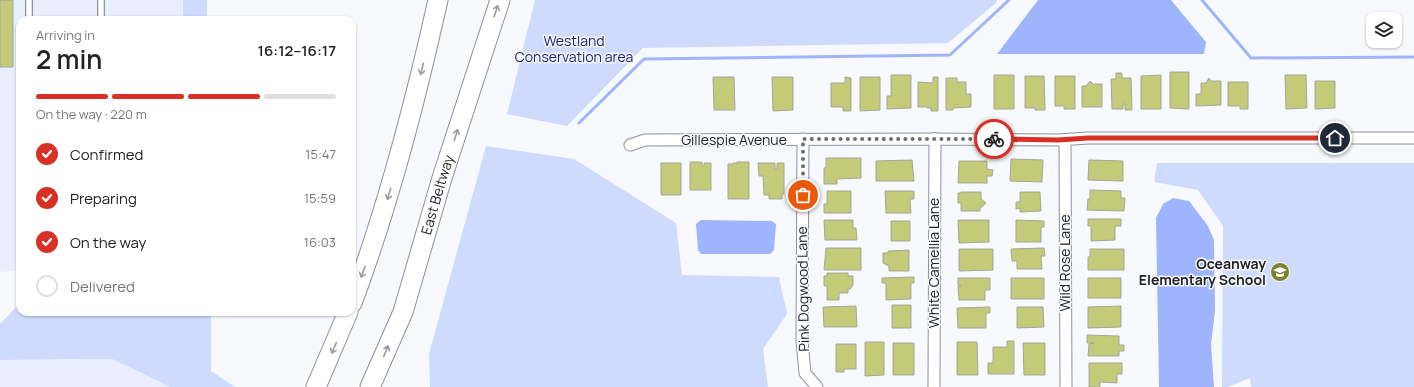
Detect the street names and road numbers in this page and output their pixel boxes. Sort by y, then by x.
street label: Gillespie Avenue [681,130,787,149]
street label: East Beltway [416,152,458,237]
street label: White Camellia Lane [924,198,943,328]
street label: Wild Rose Lane [1055,214,1074,312]
street label: Pink Dogwood Lane [792,226,813,352]

